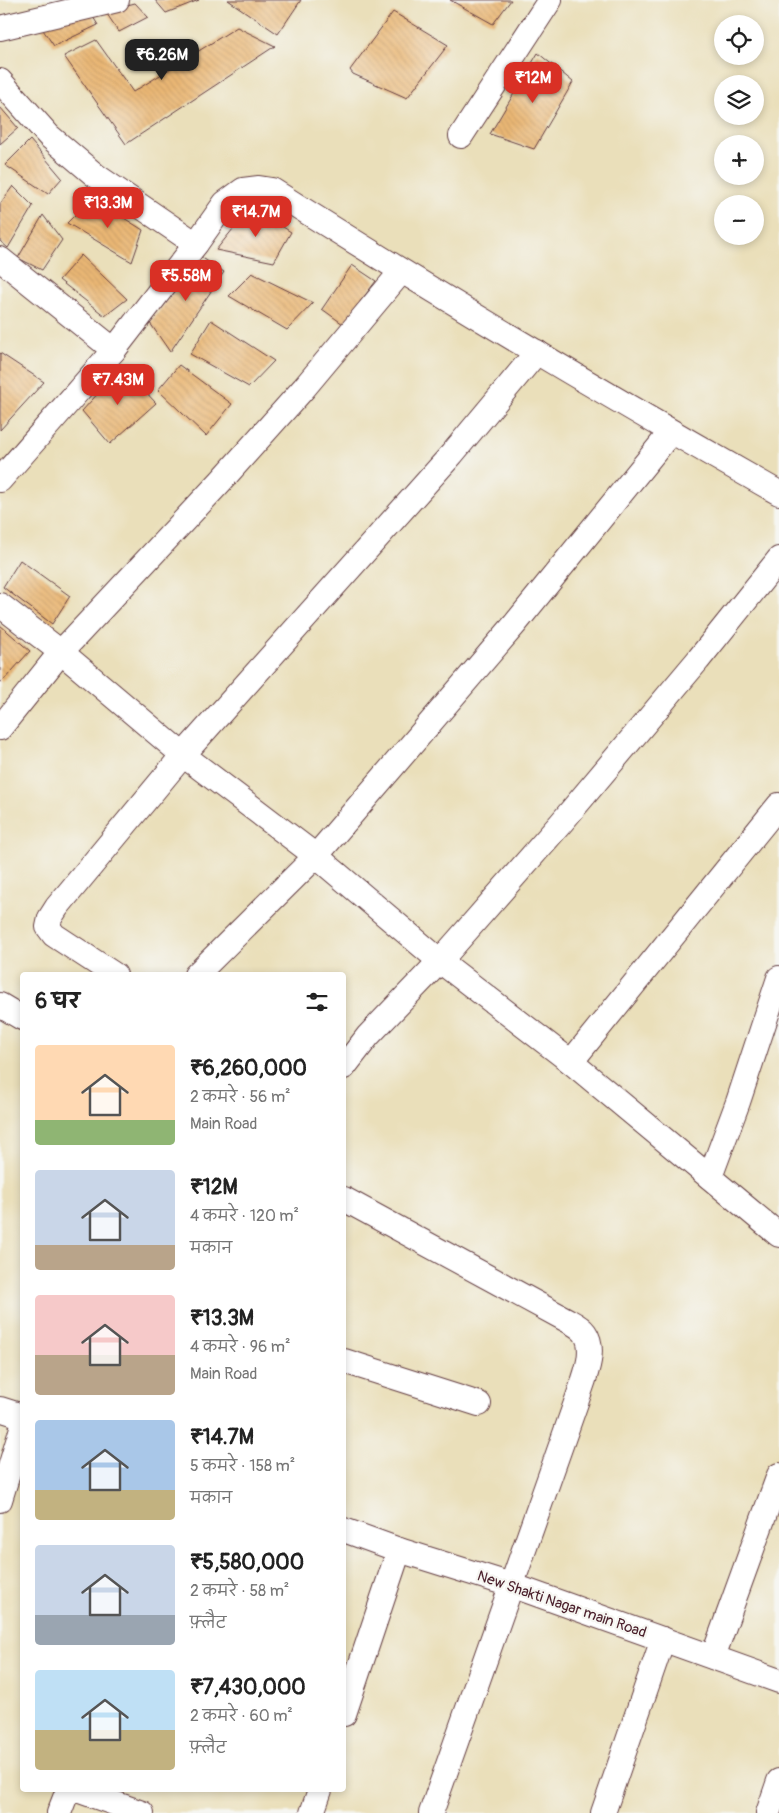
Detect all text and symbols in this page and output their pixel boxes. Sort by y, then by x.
map controls [714,15,764,245]
button: locate [714,15,764,65]
pin: ₹6.26M [121,38,203,81]
text: ₹6.26M [136,45,188,65]
pin: ₹12M [503,62,563,104]
text: ₹12M [515,68,551,88]
button: layers [714,75,764,125]
button: + [714,135,764,185]
pin: ₹13.3M [67,186,149,229]
text: ₹13.3M [84,193,132,213]
button: − [714,195,764,245]
pin: ₹14.7M [215,196,297,238]
text: ₹14.7M [232,202,280,222]
pin: ₹5.58M [145,260,227,302]
text: ₹5.58M [161,266,211,286]
pin: ₹7.43M [77,364,159,406]
text: ₹7.43M [92,370,144,390]
text: 6 घर [35,988,80,1015]
icon: filters [303,988,331,1016]
text: ₹6,260,000 [190,1055,307,1082]
icon: home [75,1065,135,1125]
text: 2 कमरे · 56 m² [190,1087,291,1107]
text: Main Road [190,1114,257,1134]
text: ₹12M [190,1174,238,1201]
icon: home [75,1190,135,1250]
text: 4 कमरे · 120 m² [190,1206,299,1226]
text: मकान [190,1238,232,1258]
text: ₹13.3M [190,1305,254,1332]
icon: home [75,1315,135,1375]
text: 4 कमरे · 96 m² [190,1337,290,1357]
text: Main Road [190,1364,257,1384]
text: ₹14.7M [190,1424,254,1451]
icon: home [75,1440,135,1500]
text: 5 कमरे · 158 m² [190,1456,295,1476]
text: मकान [190,1488,232,1508]
text: ₹5,580,000 [190,1549,304,1576]
icon: home [75,1565,135,1625]
street label: New Shakti Nagar main Road [475,1567,649,1642]
text: 2 कमरे · 58 m² [190,1581,289,1601]
text: फ़्लैट [190,1613,226,1633]
text: ₹7,430,000 [190,1674,306,1701]
icon: home [75,1690,135,1750]
text: 2 कमरे · 60 m² [190,1706,293,1726]
text: फ़्लैट [190,1738,226,1758]

